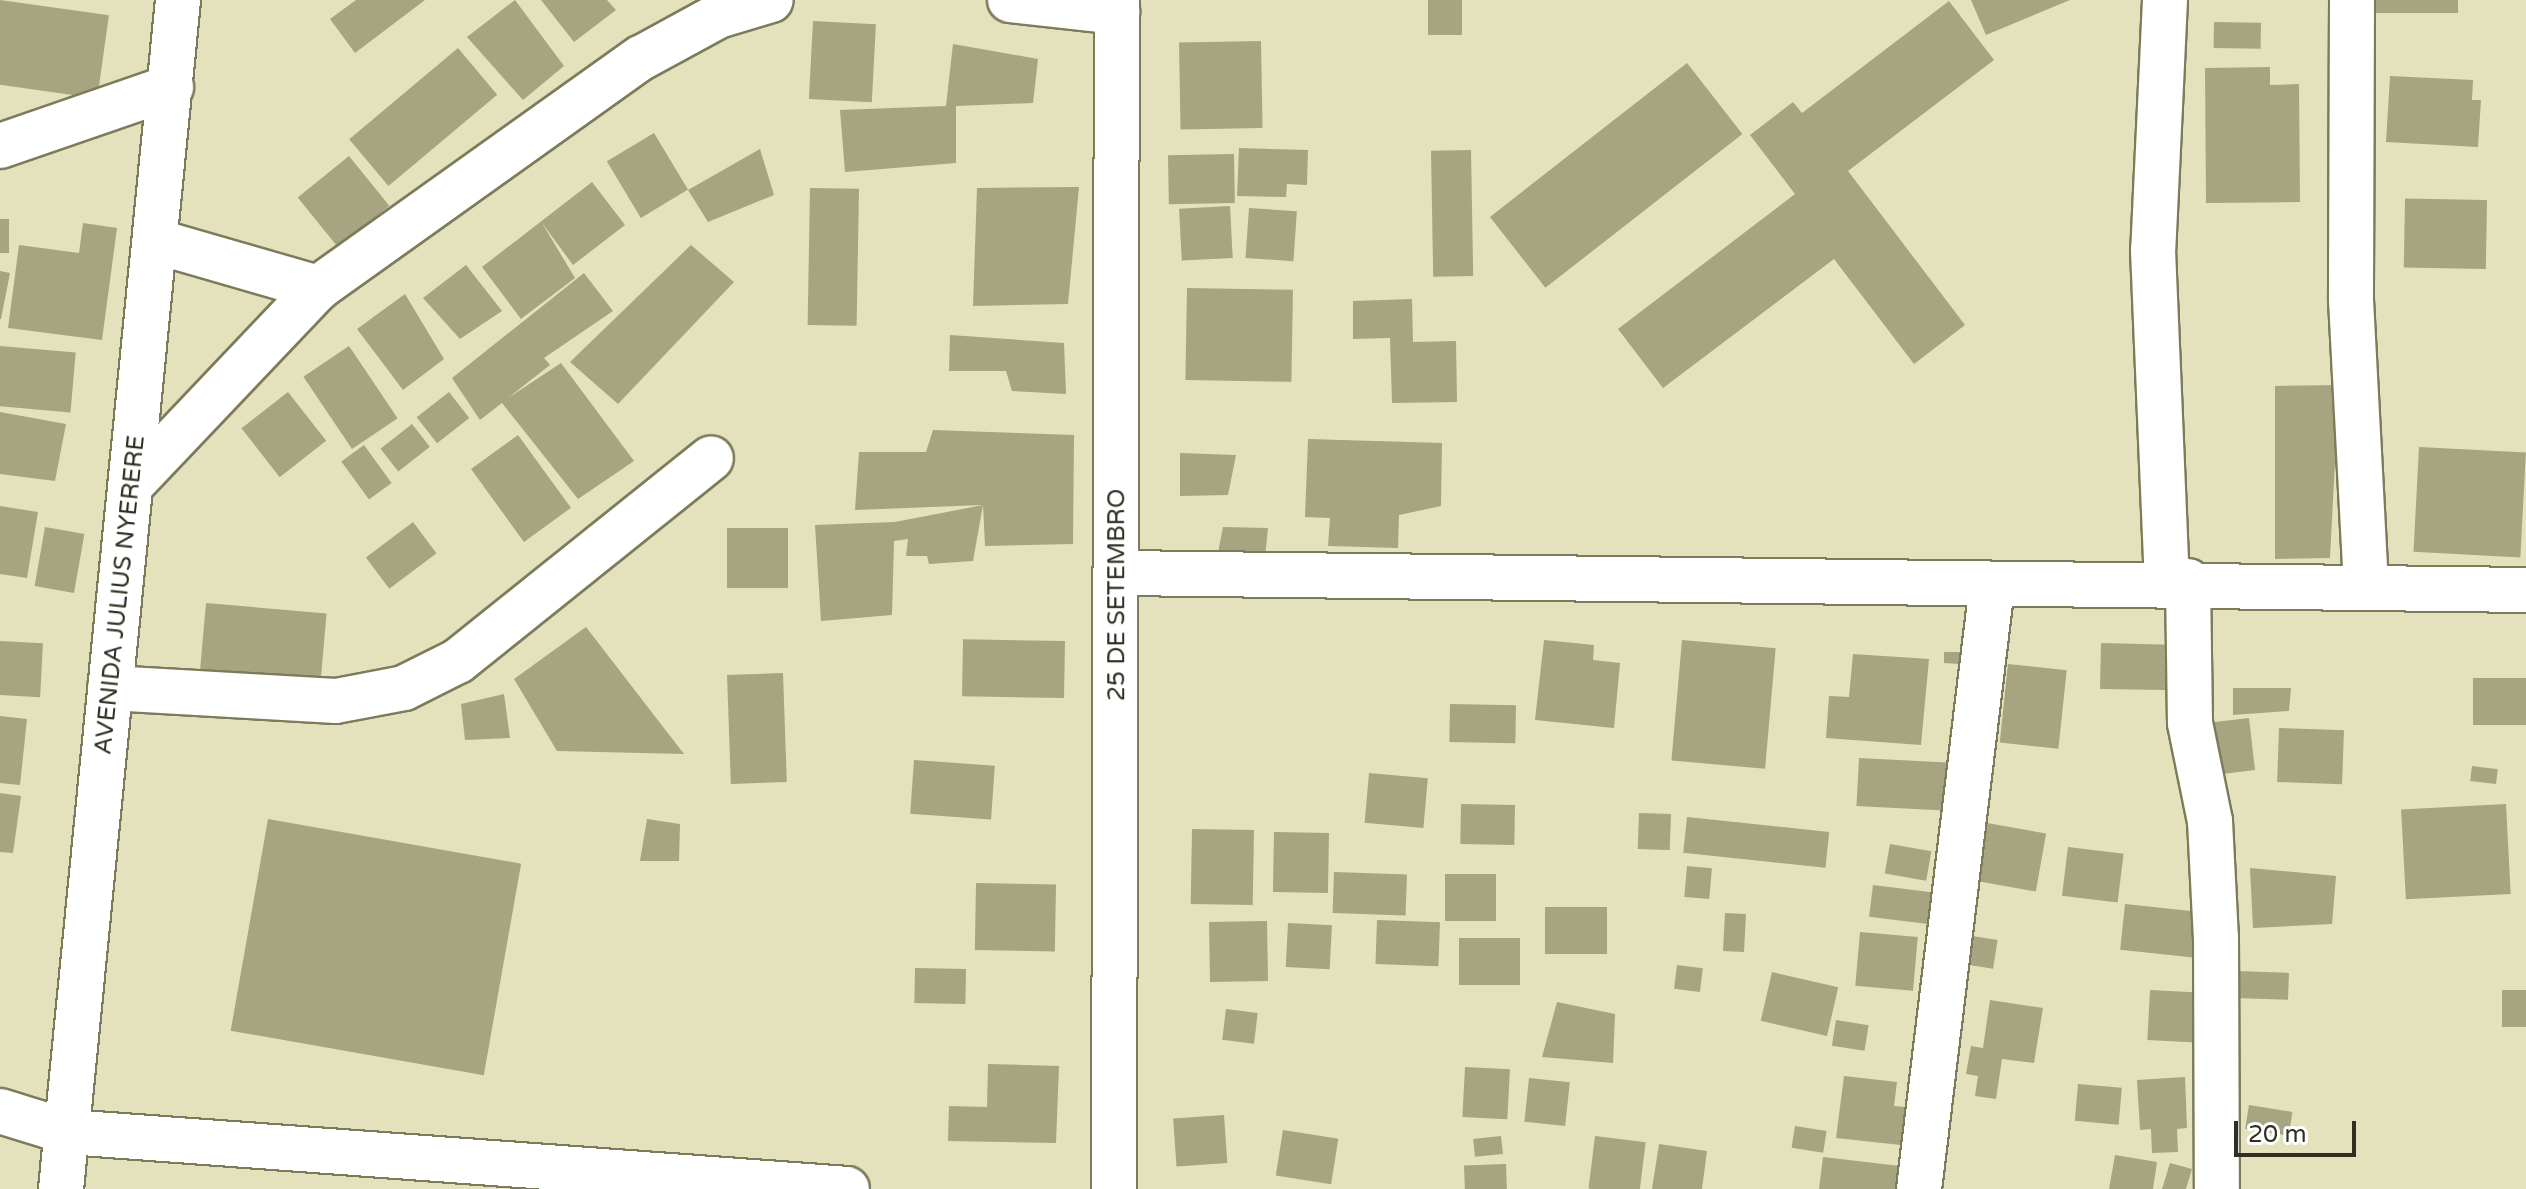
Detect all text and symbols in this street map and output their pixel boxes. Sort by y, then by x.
street label: AVENIDA JULIUS NYERERE [89,434,151,756]
street label: 25 DE SETEMBRO [1103,489,1131,701]
scale bar [2238,1105,2360,1155]
text: 20 m [2248,1120,2306,1149]

